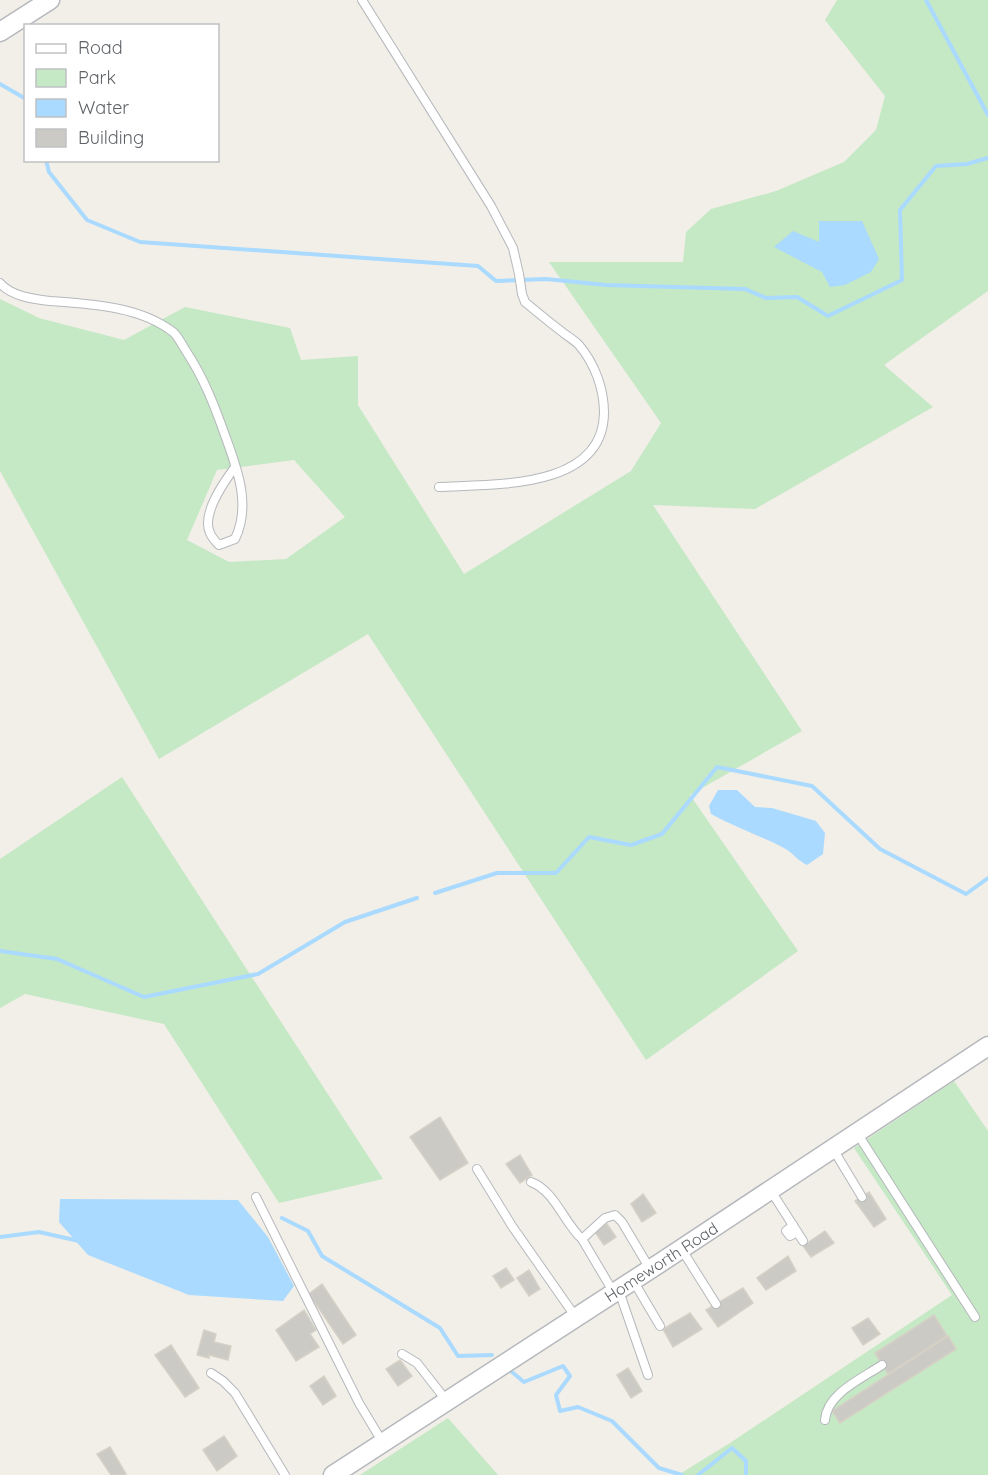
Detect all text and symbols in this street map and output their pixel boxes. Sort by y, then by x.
legend [24,24,219,162]
text: Road [78,36,123,59]
text: Park [78,66,116,89]
text: Water [78,96,129,119]
text: Building [78,126,144,149]
street label: Homeworth Road [601,1218,721,1306]

